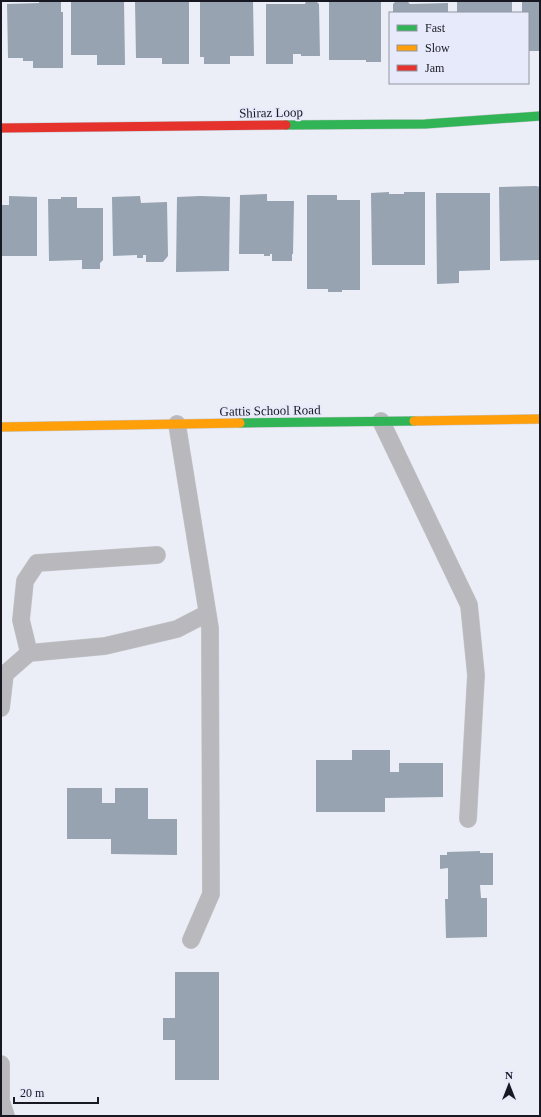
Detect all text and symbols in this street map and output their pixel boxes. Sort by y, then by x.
legend [389,12,529,84]
text: Fast [425,21,446,35]
text: Slow [425,41,450,55]
text: Jam [425,61,445,75]
street label: Shiraz Loop [239,104,303,121]
street label: Gattis School Road [219,402,321,419]
north arrow [489,1065,529,1105]
text: N [505,1069,513,1081]
scale bar [14,1079,98,1105]
text: 20 m [20,1086,45,1100]

